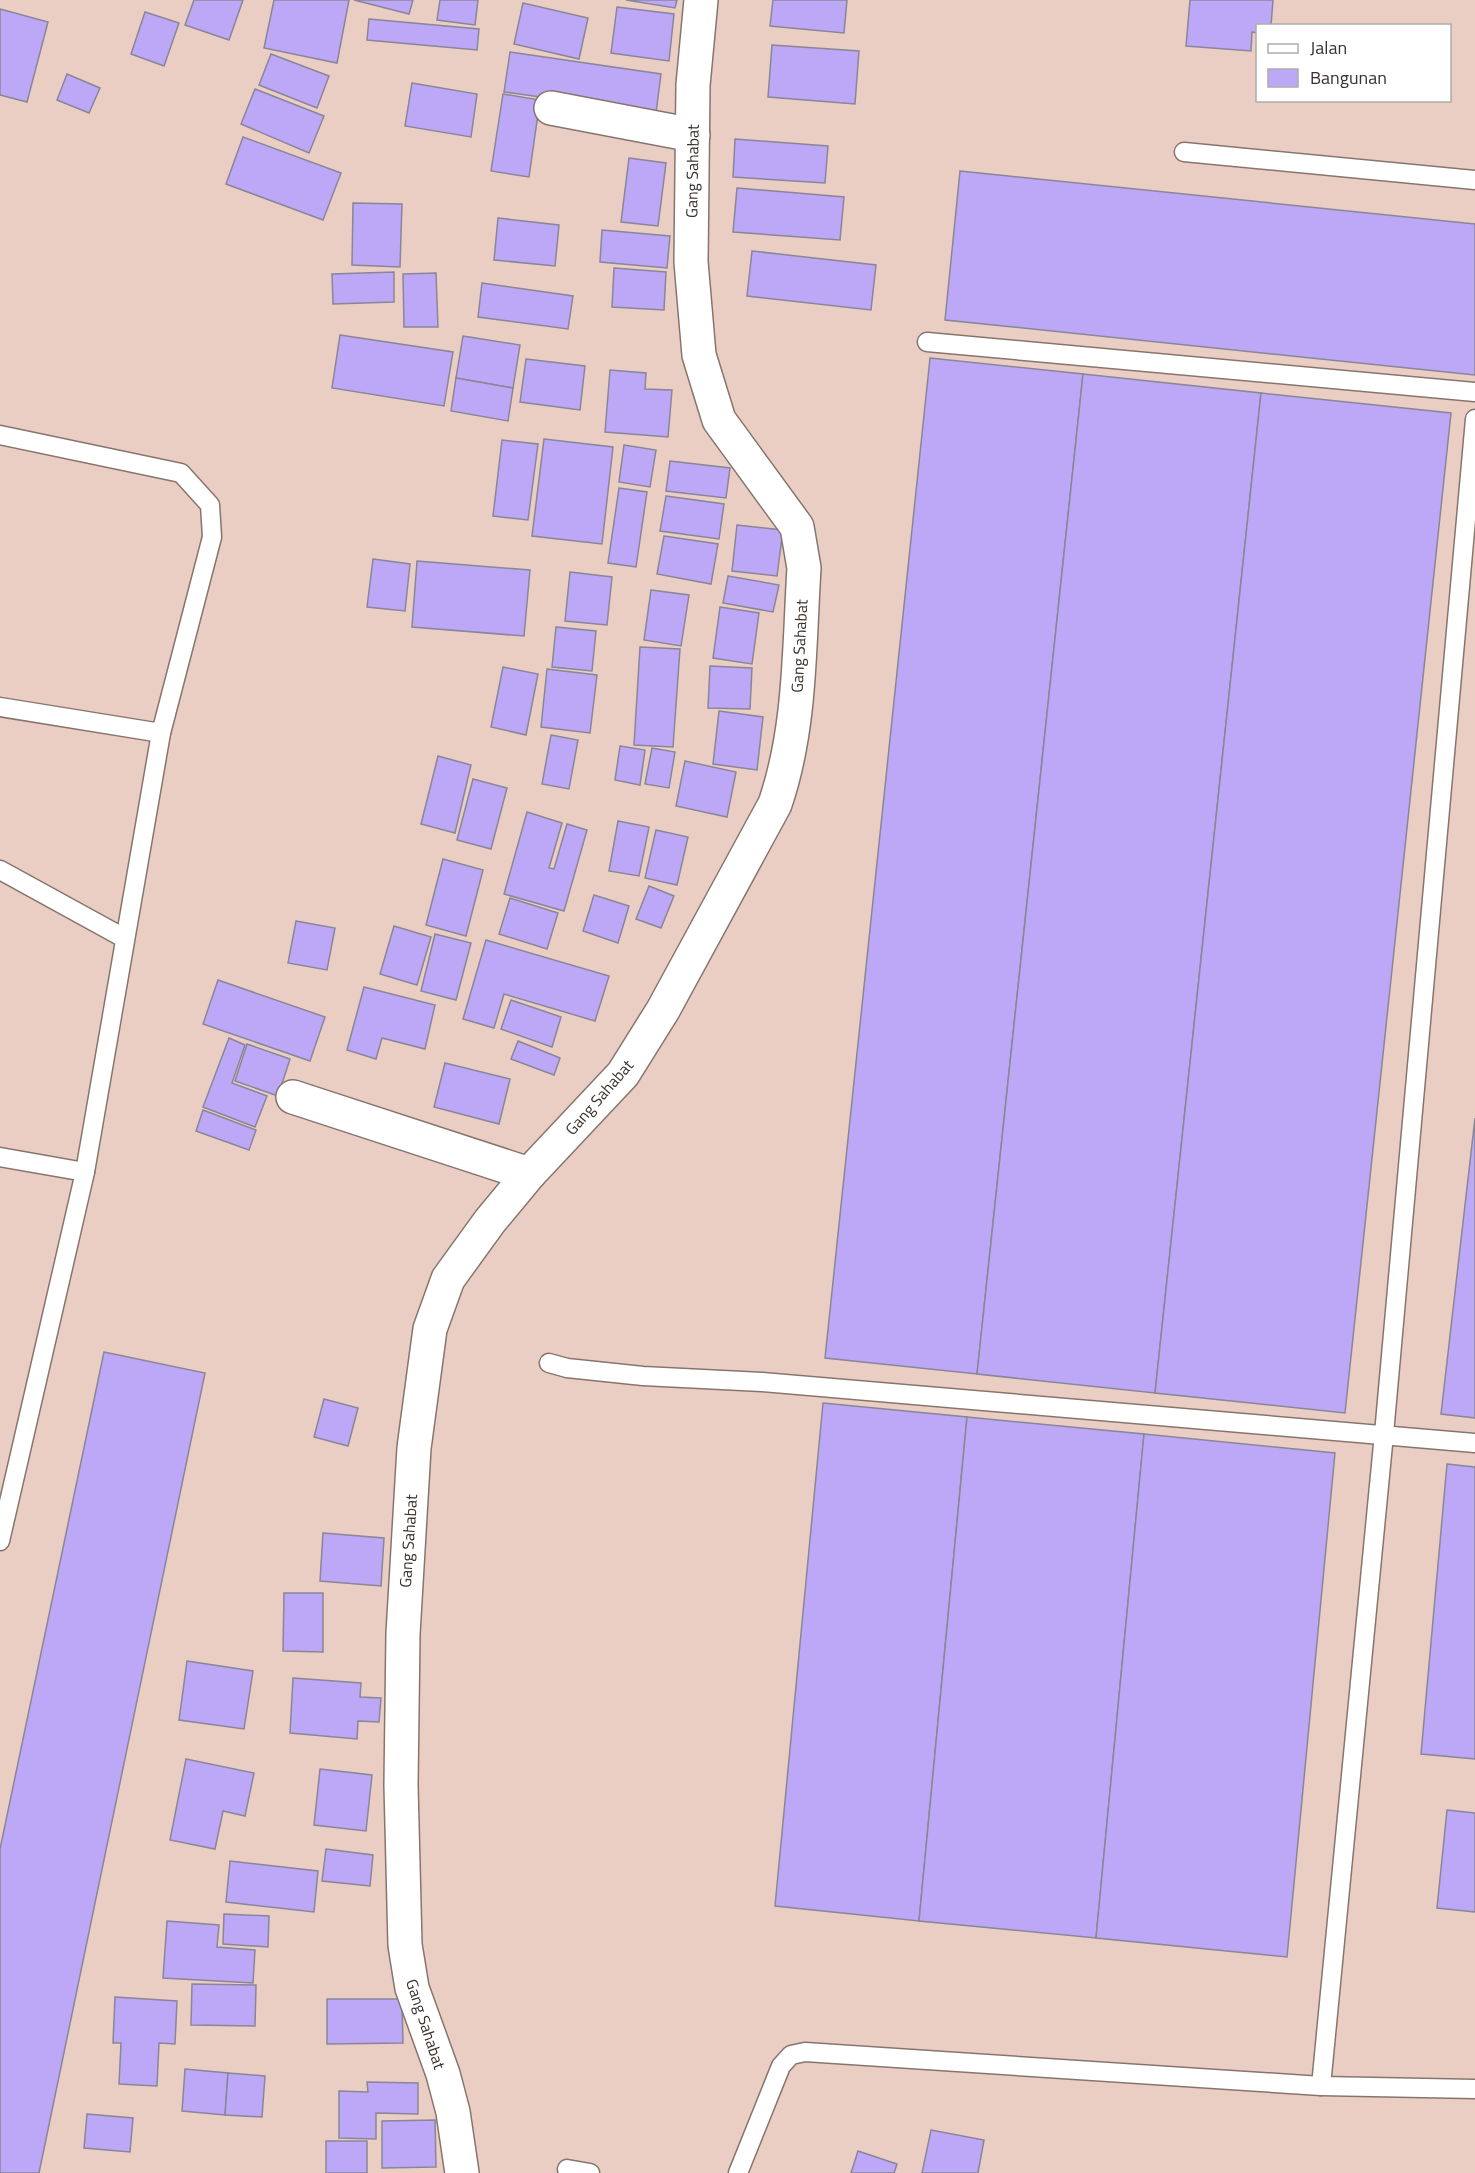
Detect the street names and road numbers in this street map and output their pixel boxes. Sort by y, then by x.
street label: Gang Sahabat [679,124,705,218]
street label: Gang Sahabat [785,598,813,693]
street label: Gang Sahabat [559,1054,639,1140]
street label: Gang Sahabat [393,1493,423,1589]
street label: Gang Sahabat [400,1976,452,2073]

